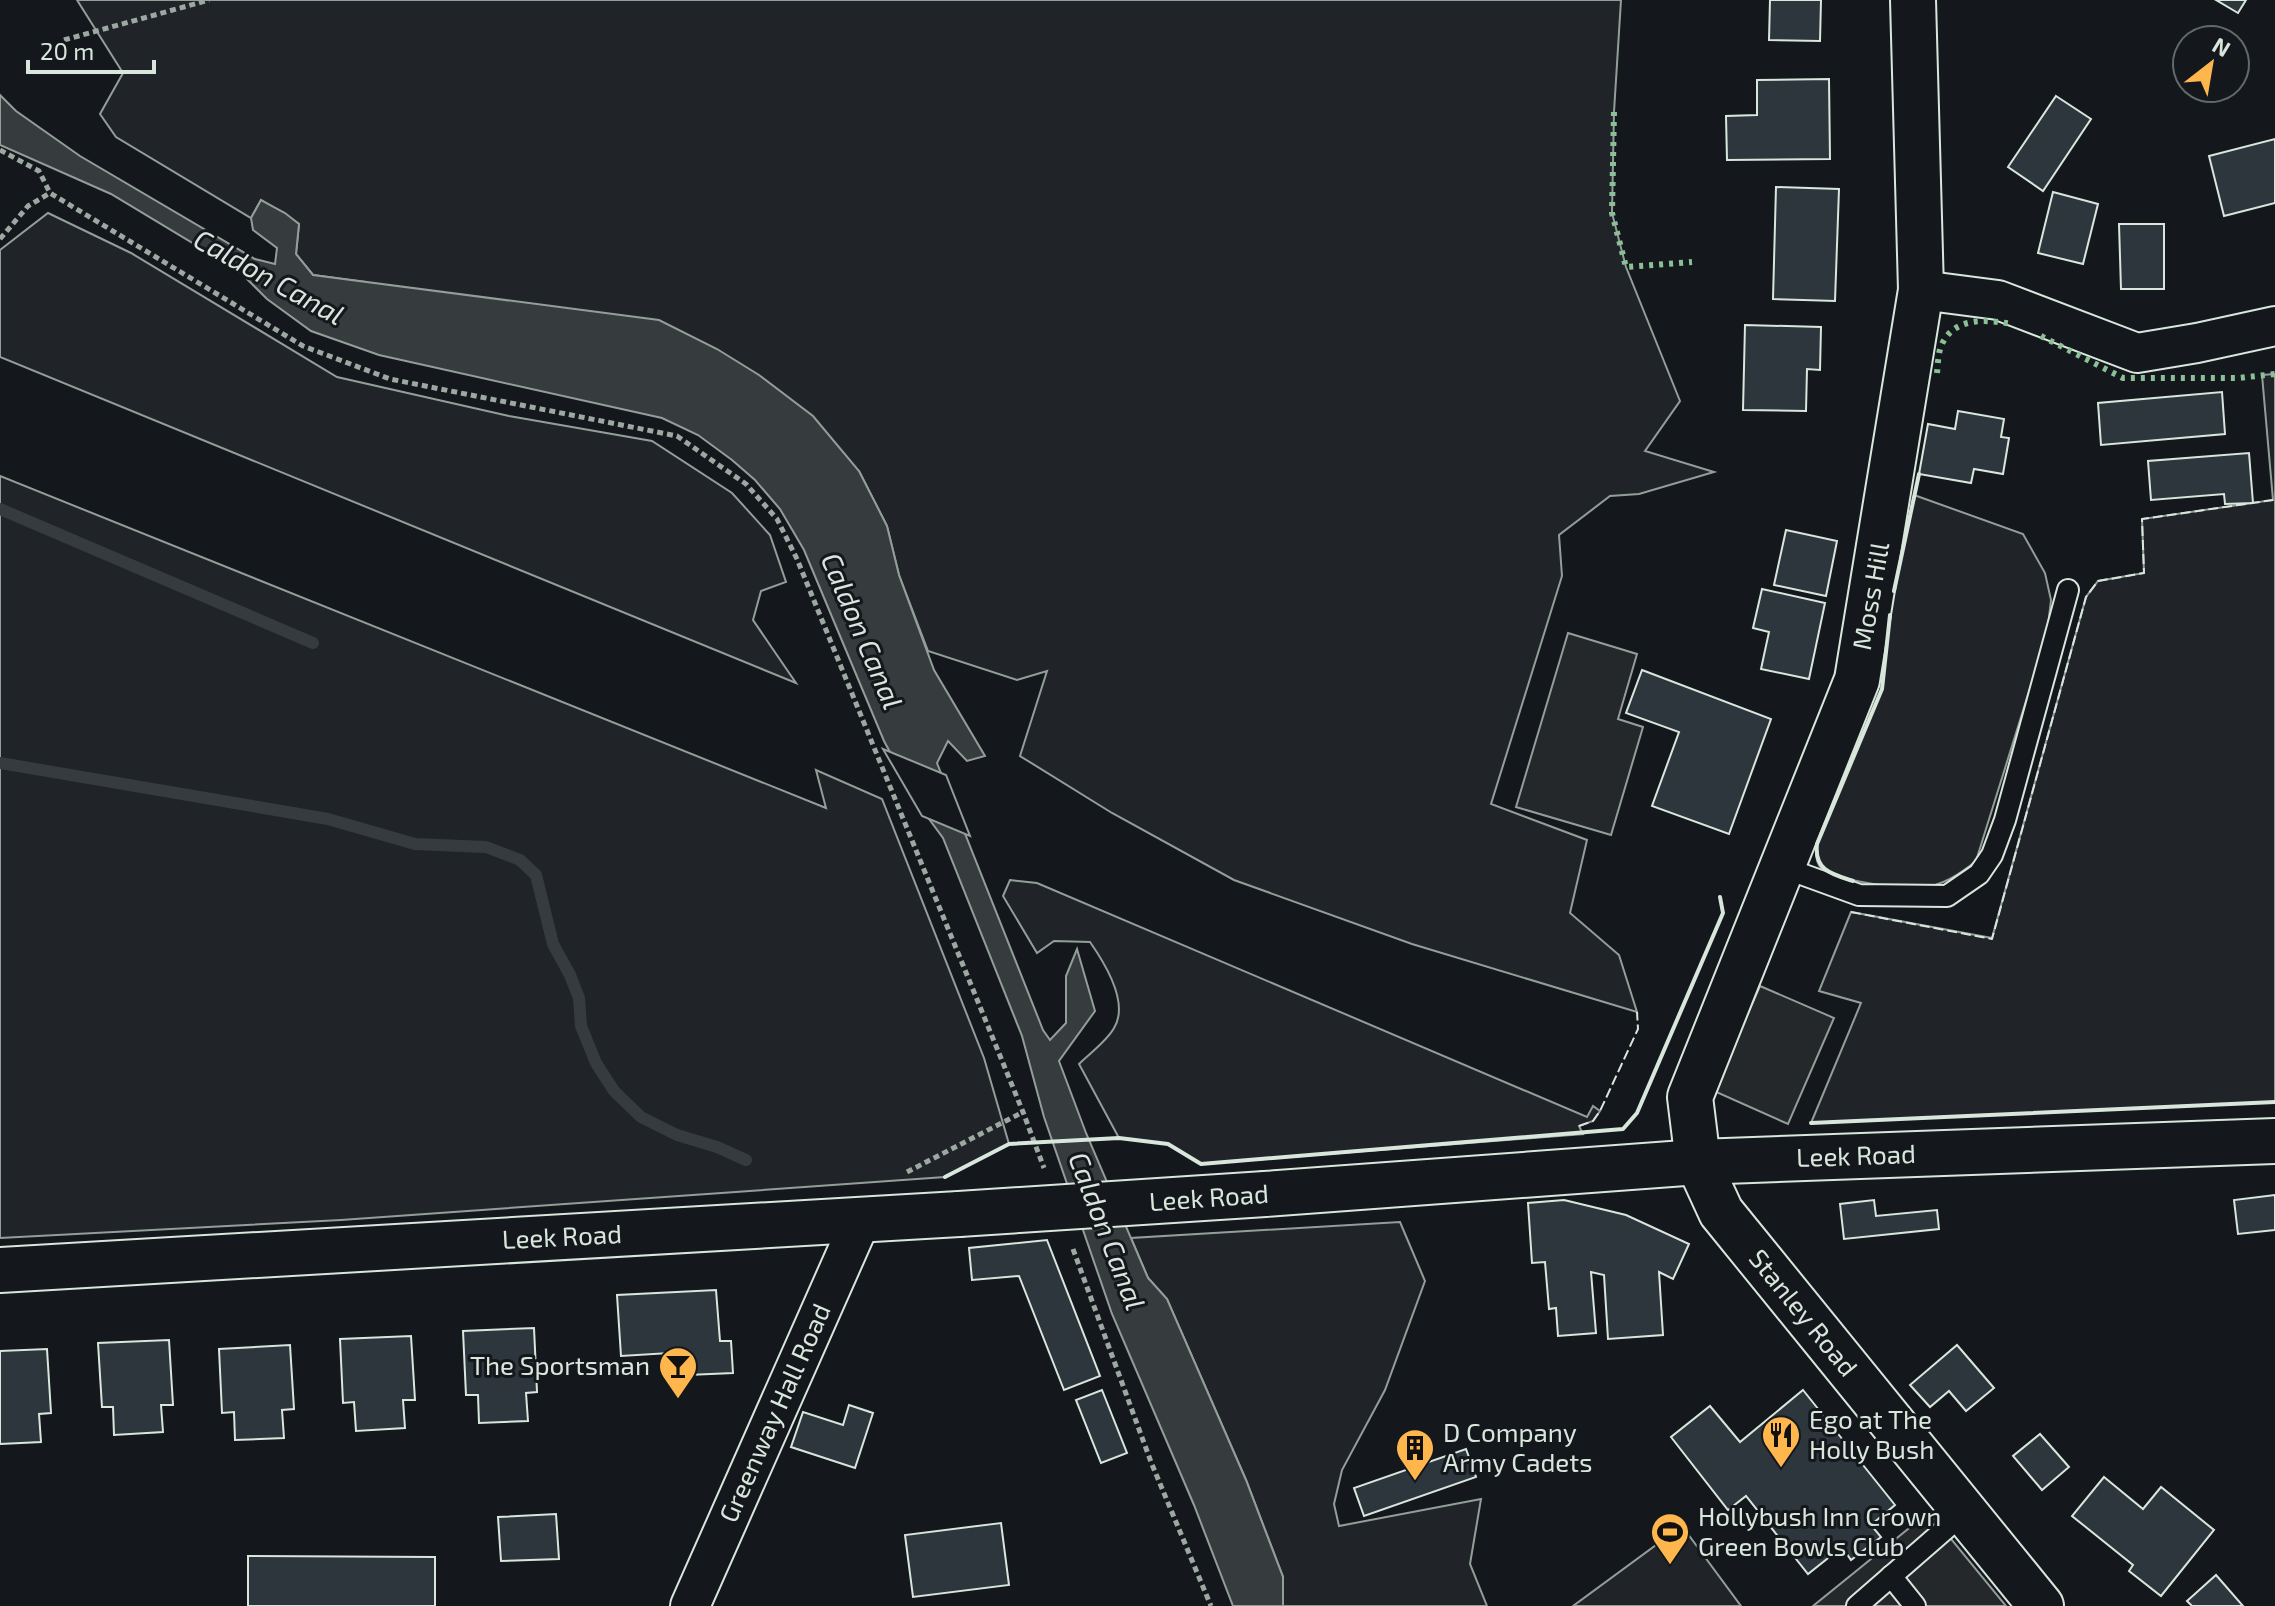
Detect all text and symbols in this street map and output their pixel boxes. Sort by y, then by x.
scale bar [28,24,154,74]
north arrow [2171,24,2251,104]
text: N [2208,31,2235,61]
text: 20 m [40,36,94,65]
water label: Caldon Canal [188,221,351,331]
street label: Moss Hill [1845,539,1894,652]
water label: Caldon Canal [815,547,911,714]
street label: Leek Road [1795,1137,1916,1172]
water label: Caldon Canal [1062,1147,1154,1314]
street label: Leek Road [1148,1177,1270,1216]
street label: Leek Road [501,1217,623,1254]
street label: Stanley Road [1744,1242,1865,1382]
street label: Greenway Hall Road [711,1298,836,1527]
bar icon: The Sportsman [657,1345,699,1400]
place label: The Sportsman [470,1349,650,1380]
place label: Ego at The Holly Bush [1809,1403,1934,1464]
restaurant icon: Ego at The Holly Bush [1760,1414,1802,1469]
place label: D Company Army Cadets [1443,1416,1592,1477]
building icon: D Company Army Cadets [1394,1427,1436,1482]
place label: Hollybush Inn Crown Green Bowls Club [1698,1500,1941,1561]
sports icon: Hollybush Inn Crown Green Bowls Club [1649,1511,1691,1566]

